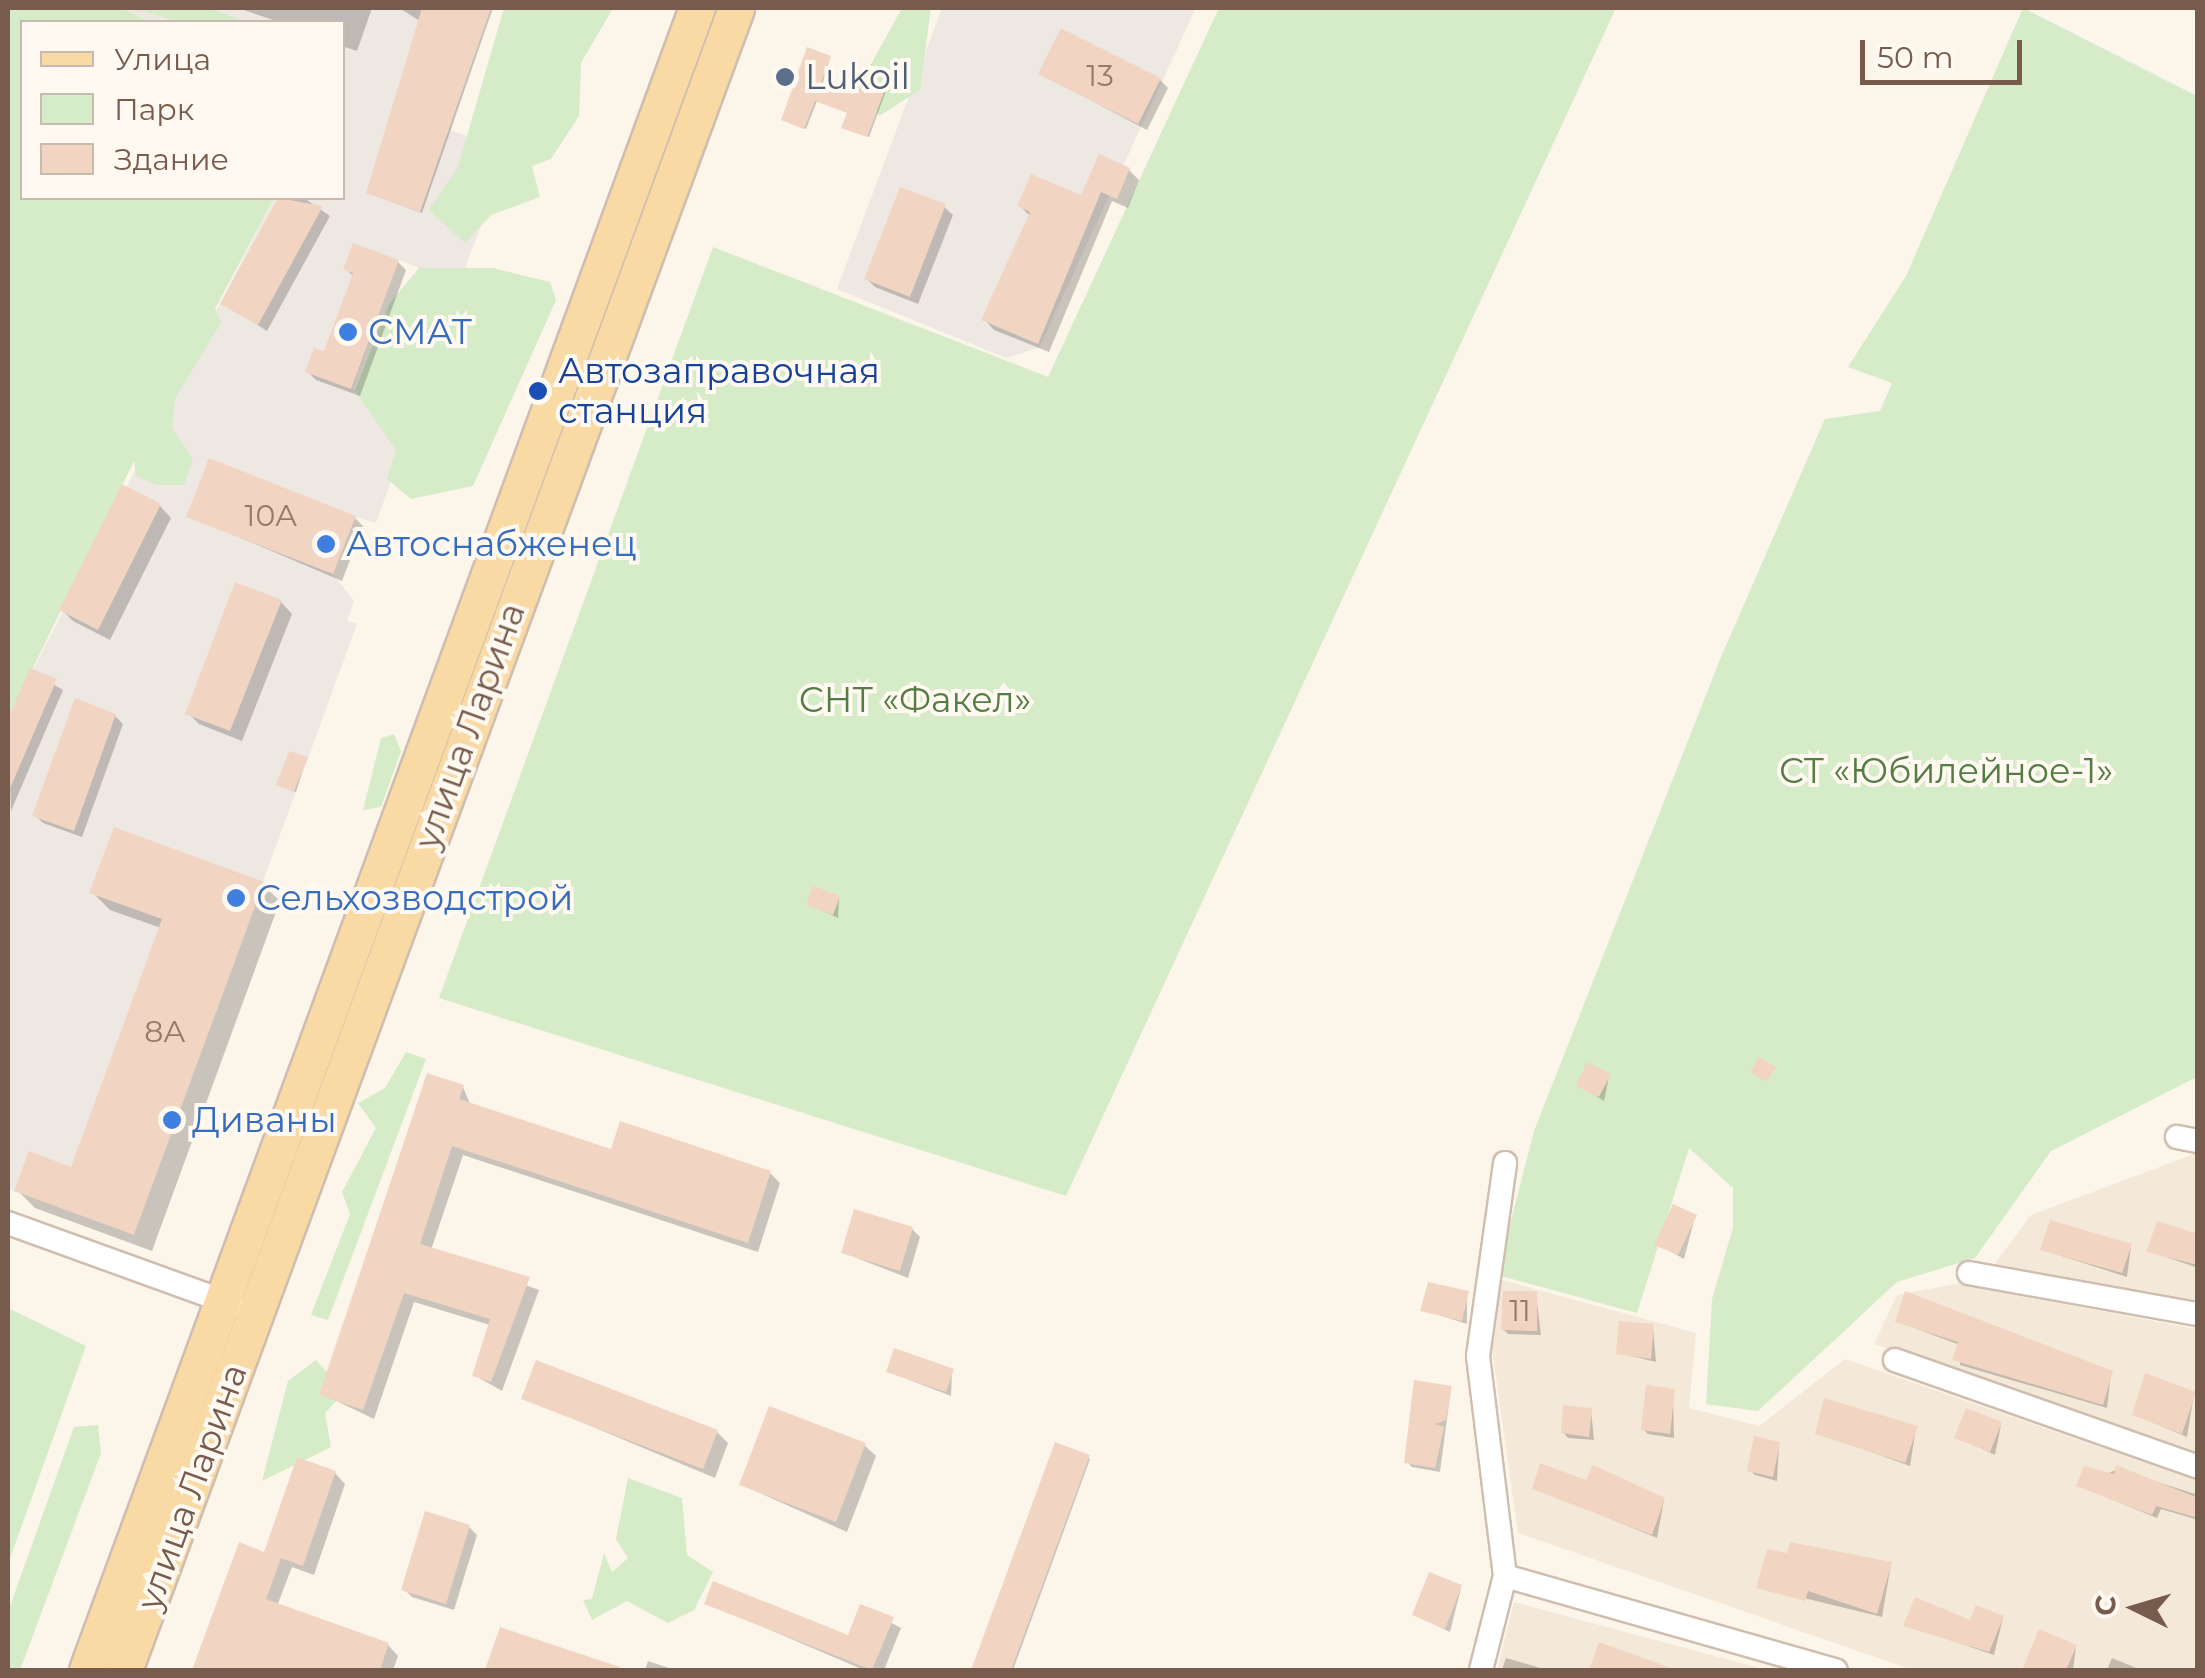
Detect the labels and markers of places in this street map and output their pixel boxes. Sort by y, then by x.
place label: Lukoil [805,56,910,98]
marker: Lukoil [774,66,796,88]
place label: СМАТ [368,311,472,353]
marker: СМАТ [337,321,359,343]
place label: Автозаправочная станция [558,350,880,432]
marker: Автозаправочная станция [527,380,549,402]
place label: Автоснабженец [346,523,637,565]
marker: Автоснабженец [315,533,337,555]
place label: Сельхозводстрой [256,877,573,919]
marker: Сельхозводстрой [225,887,247,909]
place label: Диваны [192,1099,337,1141]
marker: Диваны [161,1109,183,1131]

